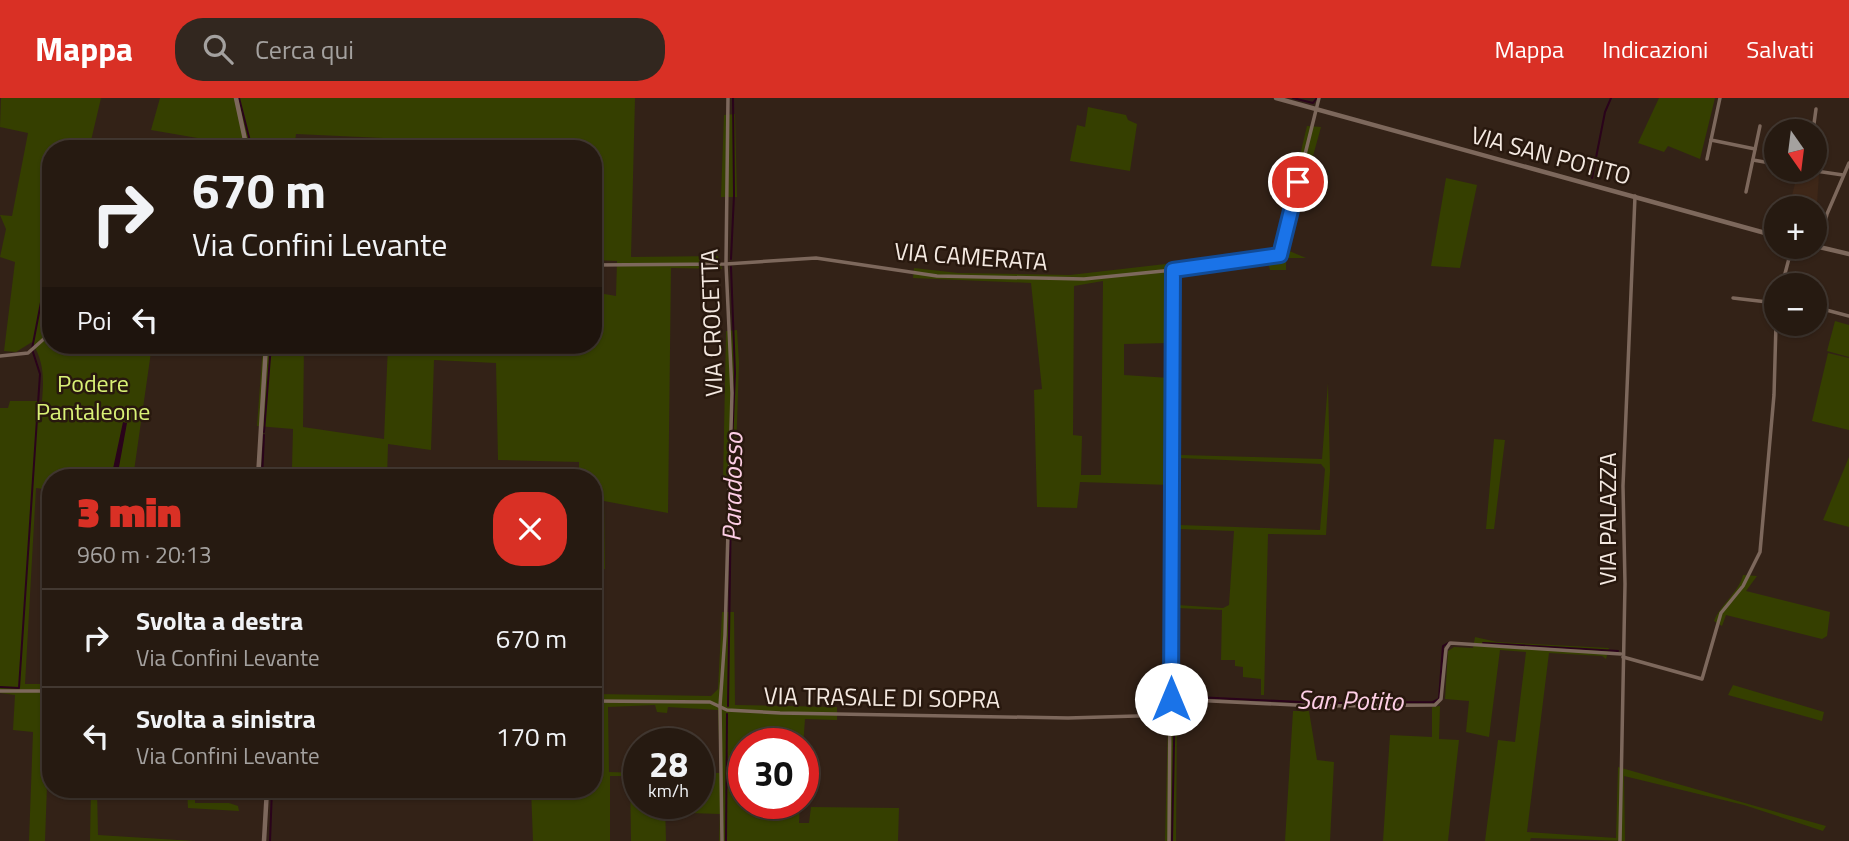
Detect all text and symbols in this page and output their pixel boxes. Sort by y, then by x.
search box [175,18,665,81]
text: Mappa [35,24,133,74]
icon: search [199,30,237,68]
text: Cerca qui [255,30,354,69]
text: Mappa [1495,31,1564,67]
text: Indicazioni [1602,31,1708,67]
text: Salvati [1746,31,1814,67]
street label: VIA SAN POTITO [1467,116,1635,194]
north arrow [1764,119,1827,182]
map controls [1764,119,1827,336]
text: 670 m [192,152,326,227]
pin [1268,152,1328,212]
icon: arrive [1279,163,1317,201]
icon: right [77,168,168,259]
button: + [1764,196,1827,259]
text: Via Confini Levante [192,220,447,268]
street label: VIA CAMERATA [893,233,1049,279]
street label: VIA CROCETTA [690,248,732,398]
button: − [1764,273,1827,336]
text: Poi [77,301,112,340]
icon: left [126,301,164,339]
park label: Podere Pantaleone [36,365,150,429]
water label: Paradosso [712,431,752,542]
street label: VIA PALAZZA [1589,452,1625,586]
text: 3 min [77,479,181,543]
button: close [493,492,567,566]
text: 960 m · 20:13 [77,537,212,572]
text: Svolta a destra [136,601,303,640]
icon: right [77,619,115,657]
text: 670 m [496,619,567,658]
text: Via Confini Levante [136,640,320,675]
position arrow [1134,662,1208,736]
street label: VIA TRASALE DI SOPRA [763,677,1001,717]
water label: San Potito [1297,680,1405,720]
text: Svolta a sinistra [136,699,316,738]
icon: left [77,717,115,755]
text: 170 m [496,717,567,756]
speed limit sign: 30 [728,728,819,819]
text: 28 [649,737,688,791]
text: Via Confini Levante [136,738,320,773]
text: km/h [648,777,689,804]

